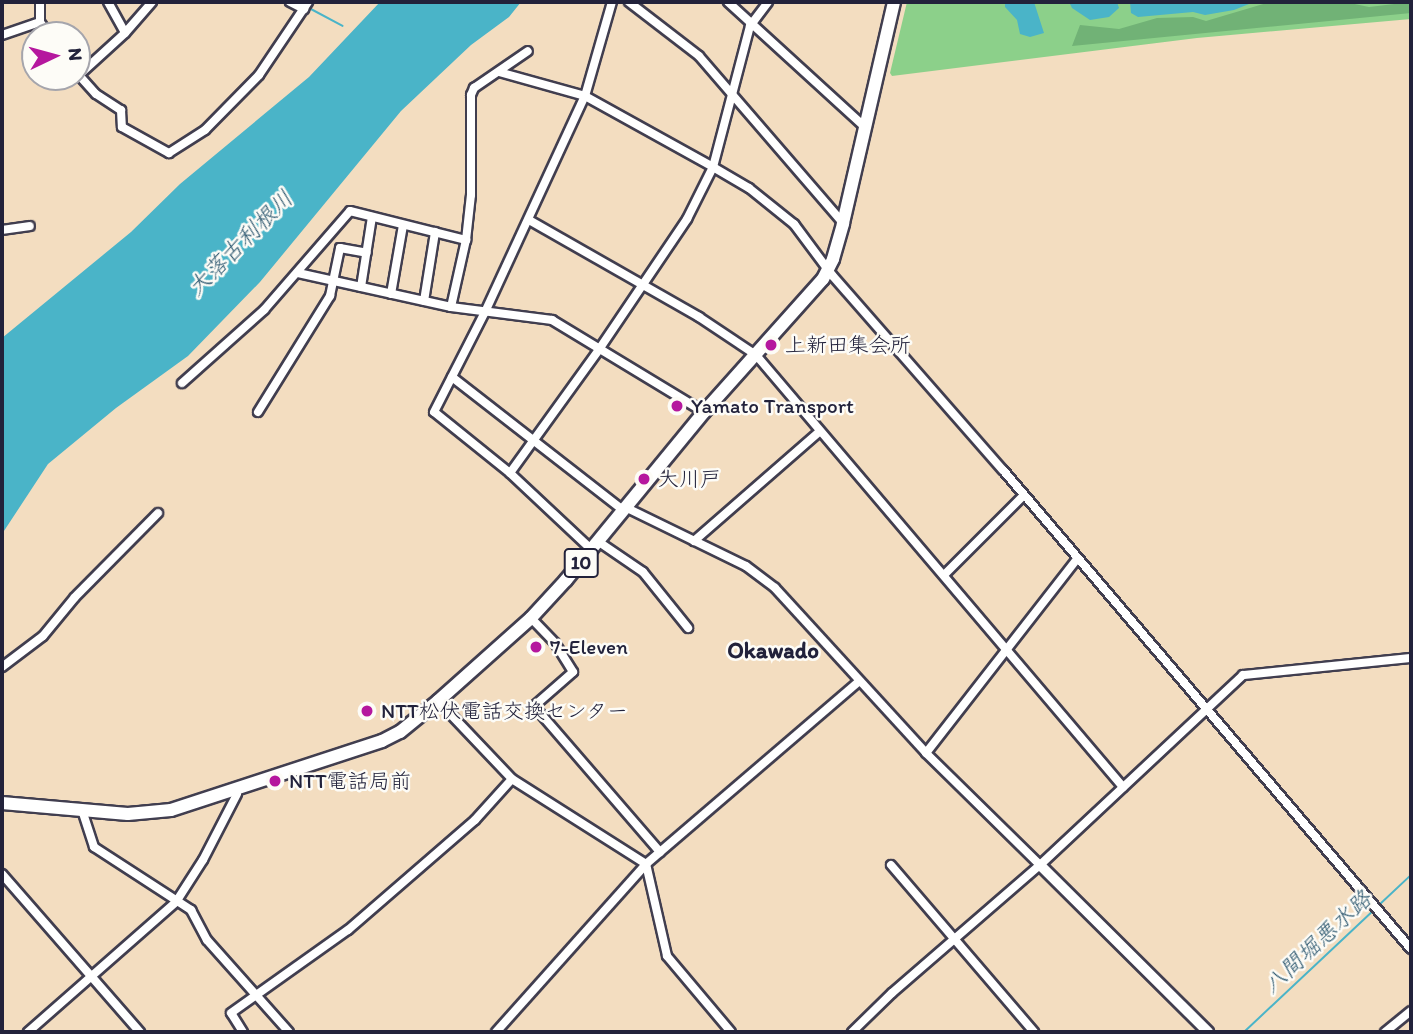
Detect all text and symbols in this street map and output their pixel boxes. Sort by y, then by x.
north arrow [21,21,91,91]
text: N [63,47,87,62]
water label: 大落古利根川 [181,184,299,302]
place label: 上新田集会所 [785,332,911,358]
marker: 上新田集会所 [763,337,779,353]
place label: Yamato Transport [691,393,851,419]
marker: Yamato Transport [669,398,685,414]
place label: 大川戸 [658,466,721,492]
marker: 大川戸 [636,471,652,487]
road number: 10 [564,548,598,578]
place label: 7-Eleven [550,634,628,660]
district label: Okawado [727,636,819,664]
marker: 7-Eleven [528,639,544,655]
place label: NTT松伏電話交換センター [381,698,629,724]
marker: NTT松伏電話交換センター [359,703,375,719]
place label: NTT電話局前 [289,768,411,794]
marker: NTT電話局前 [267,773,283,789]
water label: 八間堀悪水路 [1257,885,1377,999]

